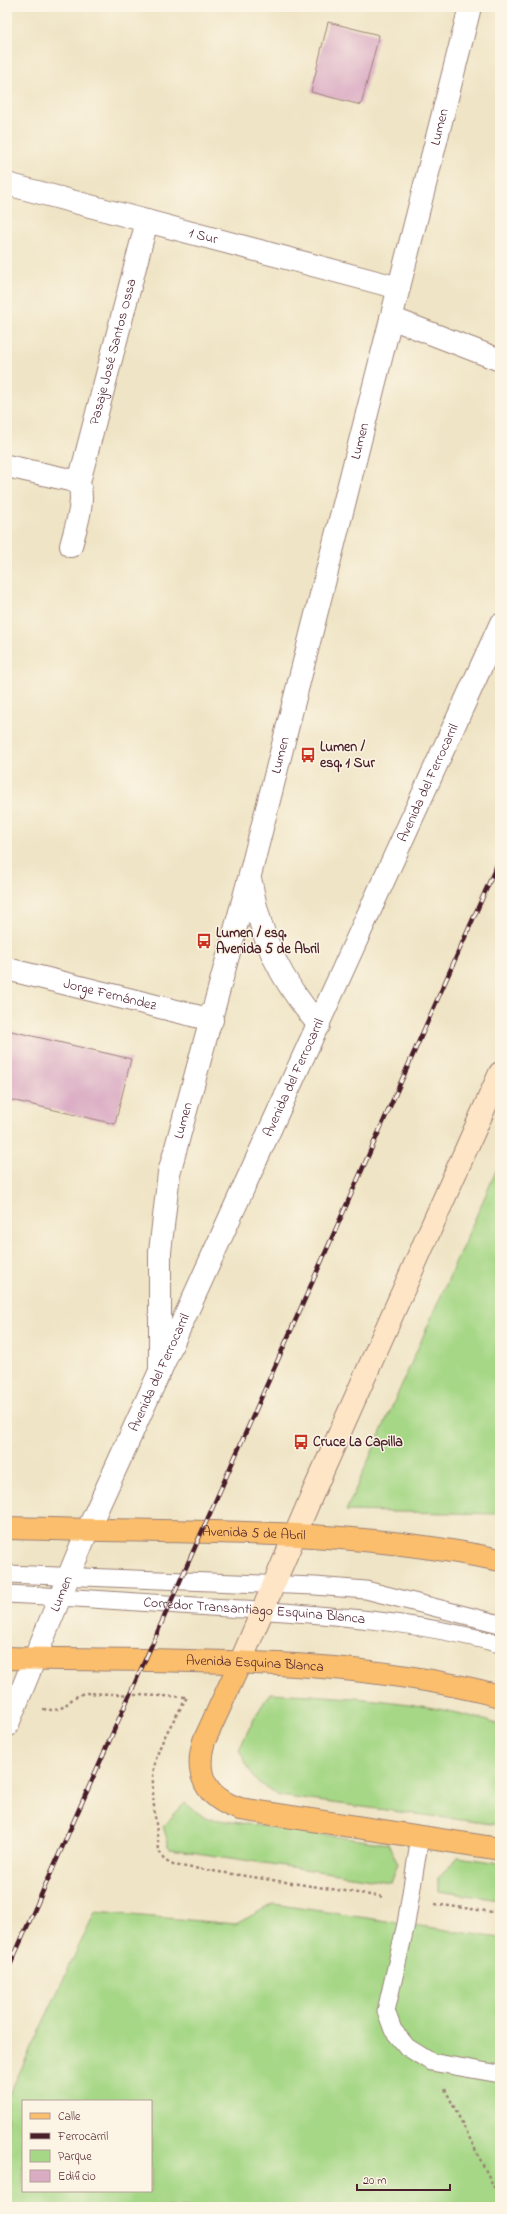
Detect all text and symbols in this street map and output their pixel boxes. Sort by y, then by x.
street label: Lumen [425,106,454,148]
street label: 1 Sur [186,222,221,250]
street label: Pasaje José Santos Ossa [84,276,142,427]
street label: Lumen [345,420,375,462]
street label: Avenida del Ferrocarril [392,720,464,845]
street label: Lumen [266,734,295,776]
place label: Lumen / esq. 1 Sur [320,737,375,774]
bus stop icon: Lumen / esq. 1 Sur [299,746,317,764]
place label: Lumen / esq. Avenida 5 de Abril [216,923,320,960]
bus stop icon: Lumen / esq. Avenida 5 de Abril [195,932,213,950]
street label: Jorge Fernández [61,973,159,1016]
street label: Avenida del Ferrocarril [258,1015,330,1140]
street label: Lumen [168,1100,198,1141]
street label: Avenida del Ferrocarril [123,1310,195,1435]
place label: Cruce La Capilla [313,1432,403,1453]
bus stop icon: Cruce La Capilla [292,1433,310,1451]
street label: Avenida 5 de Abril [202,1521,306,1546]
street label: Lumen [45,1572,78,1615]
street label: Corredor Transantiago Esquina Blanca [143,1592,366,1630]
street label: Avenida Esquina Blanca [186,1650,325,1678]
legend [22,2100,152,2192]
text: Calle [58,2108,81,2126]
text: Ferrocarril [57,2128,108,2146]
text: Parque [58,2148,92,2166]
scale bar [357,2166,450,2192]
text: Edificio [58,2168,96,2186]
text: 20 m [363,2172,386,2190]

